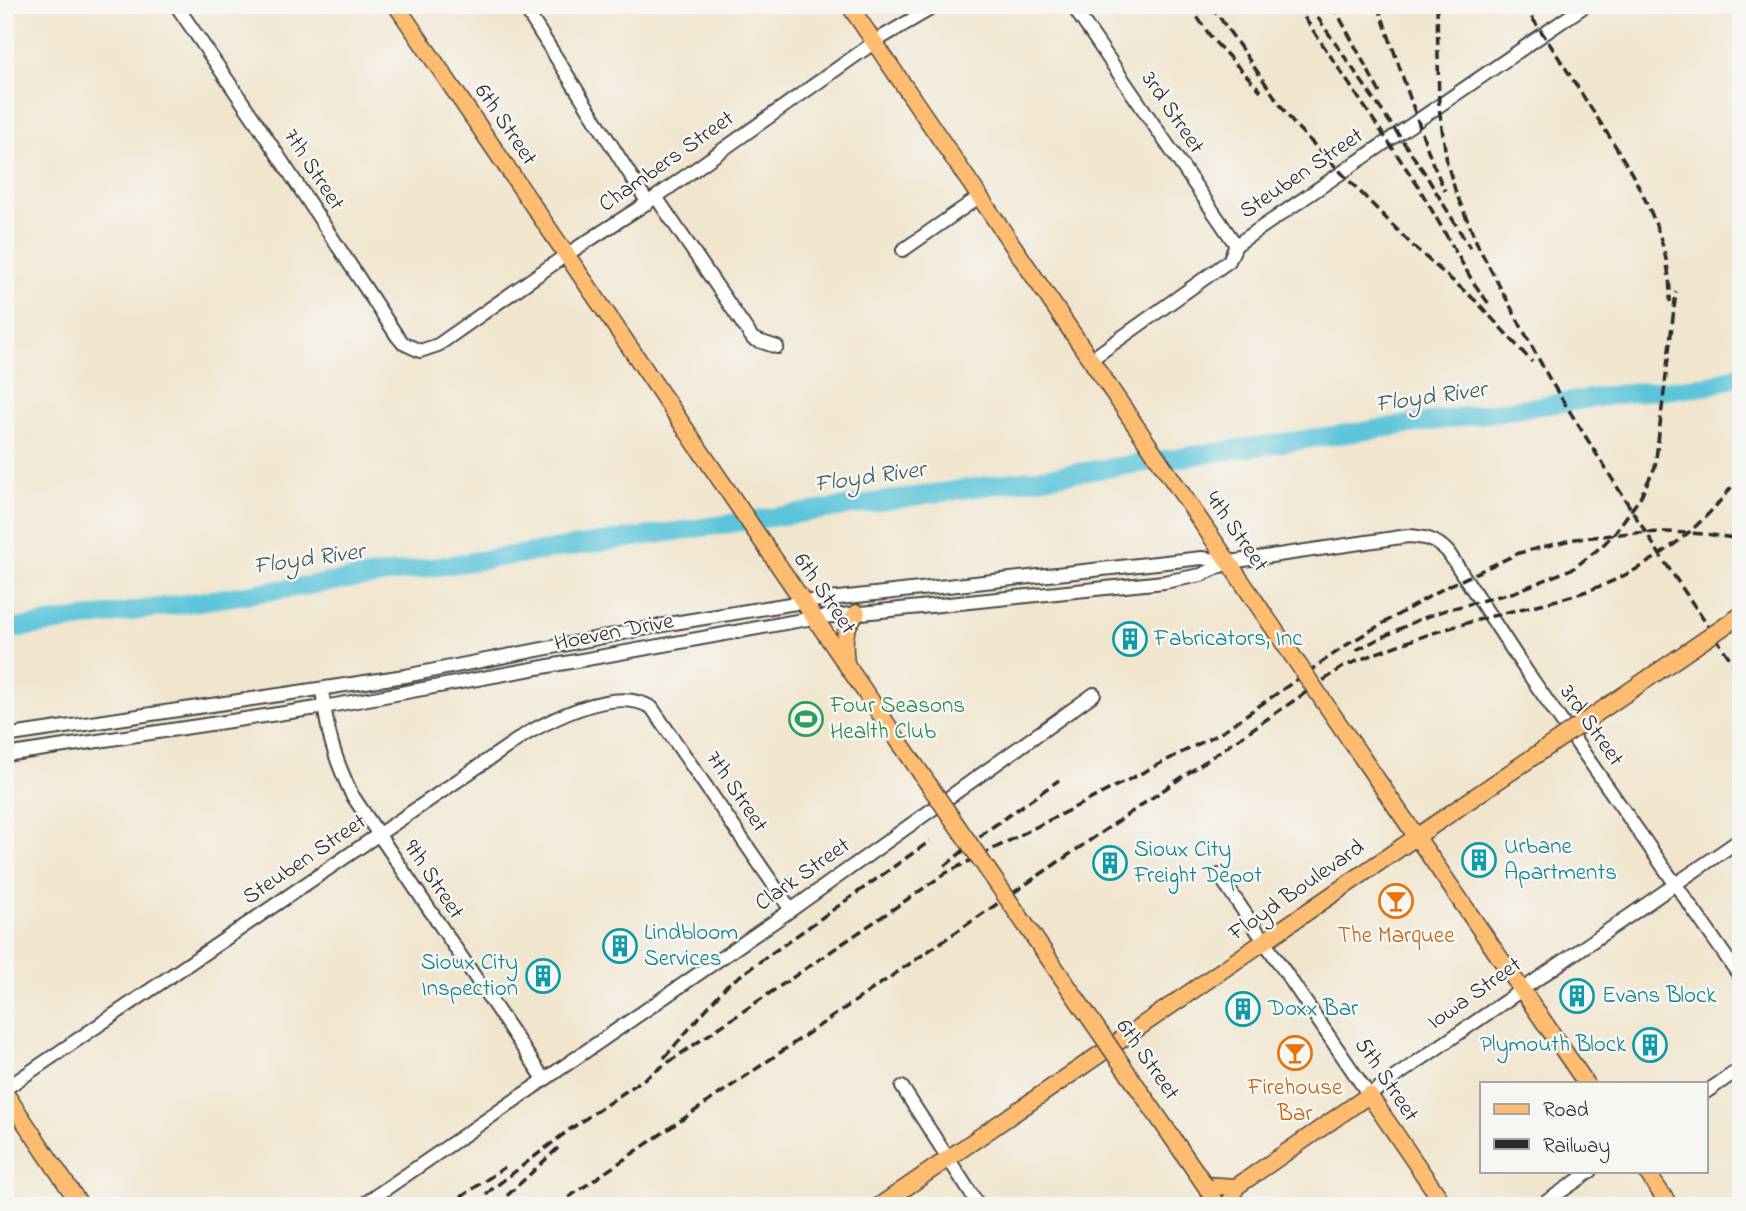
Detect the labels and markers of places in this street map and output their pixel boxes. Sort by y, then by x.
building icon: Fabricators, Inc [1111,620,1149,658]
place label: Fabricators, Inc [1153,623,1303,656]
place label: Four Seasons Health Club [829,690,965,749]
sports icon: Four Seasons Health Club [787,700,825,738]
place label: Urbane Apartments [1504,831,1617,890]
place label: Sioux City Freight Depot [1133,834,1262,894]
building icon: Urbane Apartments [1460,841,1498,879]
building icon: Sioux City Freight Depot [1091,844,1129,882]
bar icon: The Marquee [1377,882,1415,920]
place label: Lindbloom Services [644,917,738,976]
place label: The Marquee [1338,920,1455,953]
building icon: Lindbloom Services [601,927,639,965]
place label: Sioux City Inspection [421,947,518,1006]
building icon: Sioux City Inspection [524,957,562,995]
building icon: Evans Block [1558,977,1596,1015]
place label: Evans Block [1602,980,1717,1013]
building icon: Doxx Bar [1224,990,1262,1028]
place label: Doxx Bar [1267,993,1359,1026]
building icon: Plymouth Block [1631,1026,1669,1064]
place label: Plymouth Block [1480,1029,1627,1064]
bar icon: Firehouse Bar [1276,1034,1314,1072]
place label: Firehouse Bar [1247,1072,1343,1131]

